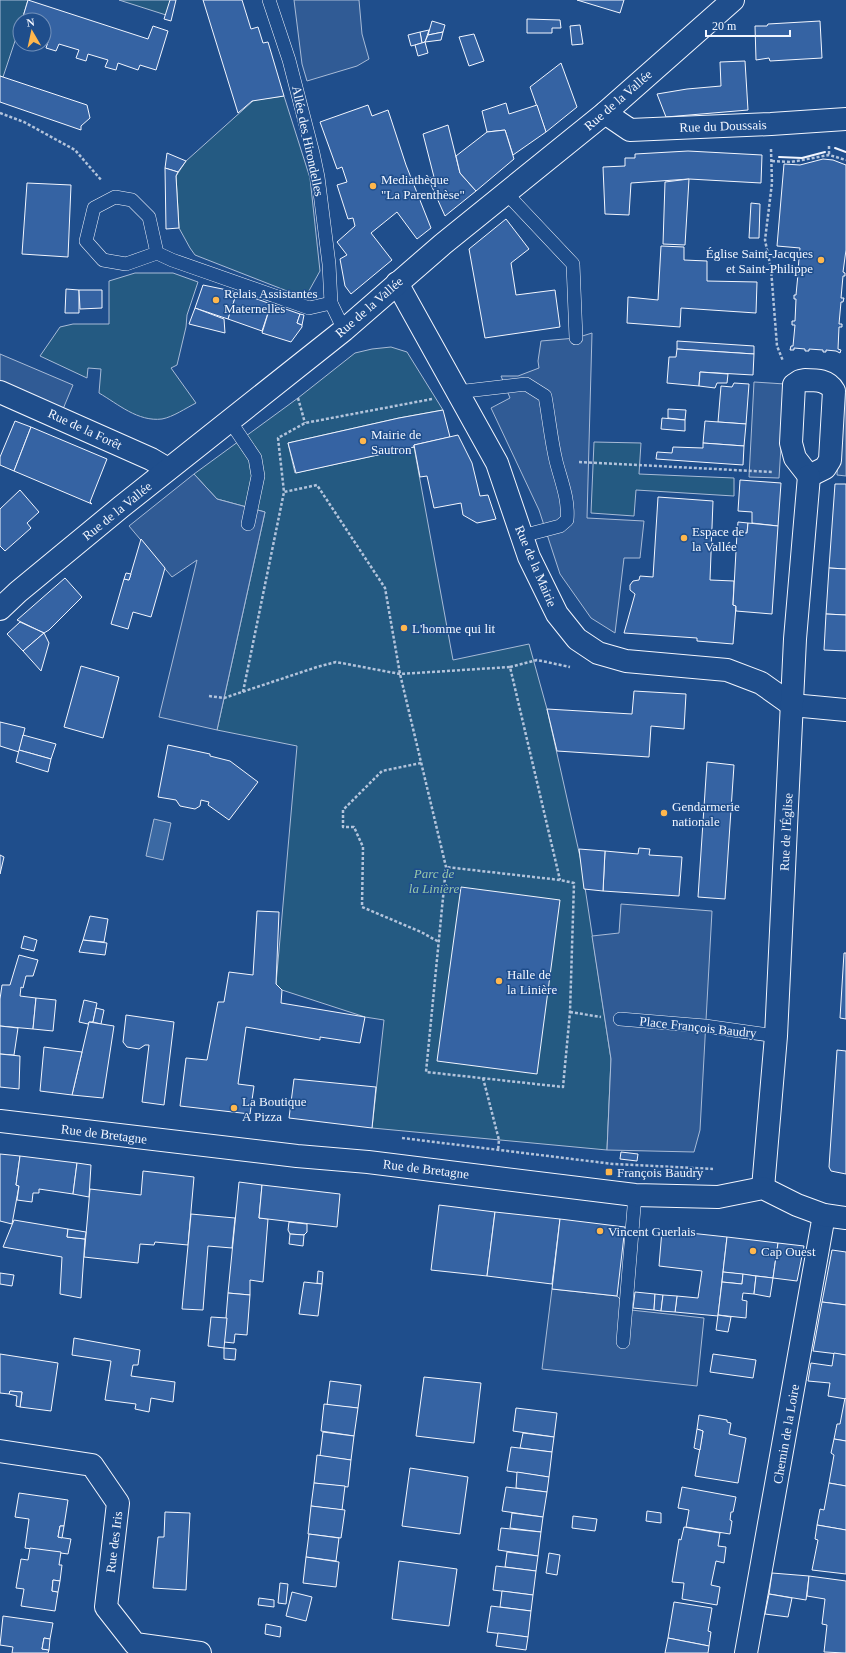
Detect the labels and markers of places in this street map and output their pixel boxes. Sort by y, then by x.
place label: Mediathèque "La Parenthèse" [381,172,465,202]
marker: Mediathèque "La Parenthèse" [368,181,378,191]
place label: Église Saint-Jacques et Saint-Philippe [706,246,813,276]
marker: Église Saint-Jacques et Saint-Philippe [816,255,826,265]
place label: Relais Assistantes Maternelles [224,286,318,316]
marker: Relais Assistantes Maternelles [211,295,221,305]
place label: Mairie de Sautron [371,427,421,457]
marker: Mairie de Sautron [358,436,368,446]
place label: Espace de la Vallée [692,524,745,554]
marker: Espace de la Vallée [679,533,689,543]
place label: L'homme qui lit [412,621,496,636]
marker: L'homme qui lit [399,623,409,633]
place label: Gendarmerie nationale [672,799,740,829]
marker: Gendarmerie nationale [659,808,669,818]
place label: Halle de la Linière [507,967,557,997]
marker: Halle de la Linière [494,976,504,986]
place label: La Boutique A Pizza [242,1094,307,1124]
marker: La Boutique A Pizza [229,1103,239,1113]
place label: François Baudry [617,1165,704,1180]
marker: François Baudry [604,1167,614,1177]
place label: Vincent Guerlais [608,1224,696,1239]
marker: Vincent Guerlais [595,1226,605,1236]
place label: Cap Ouest [761,1244,816,1259]
marker: Cap Ouest [748,1246,758,1256]

